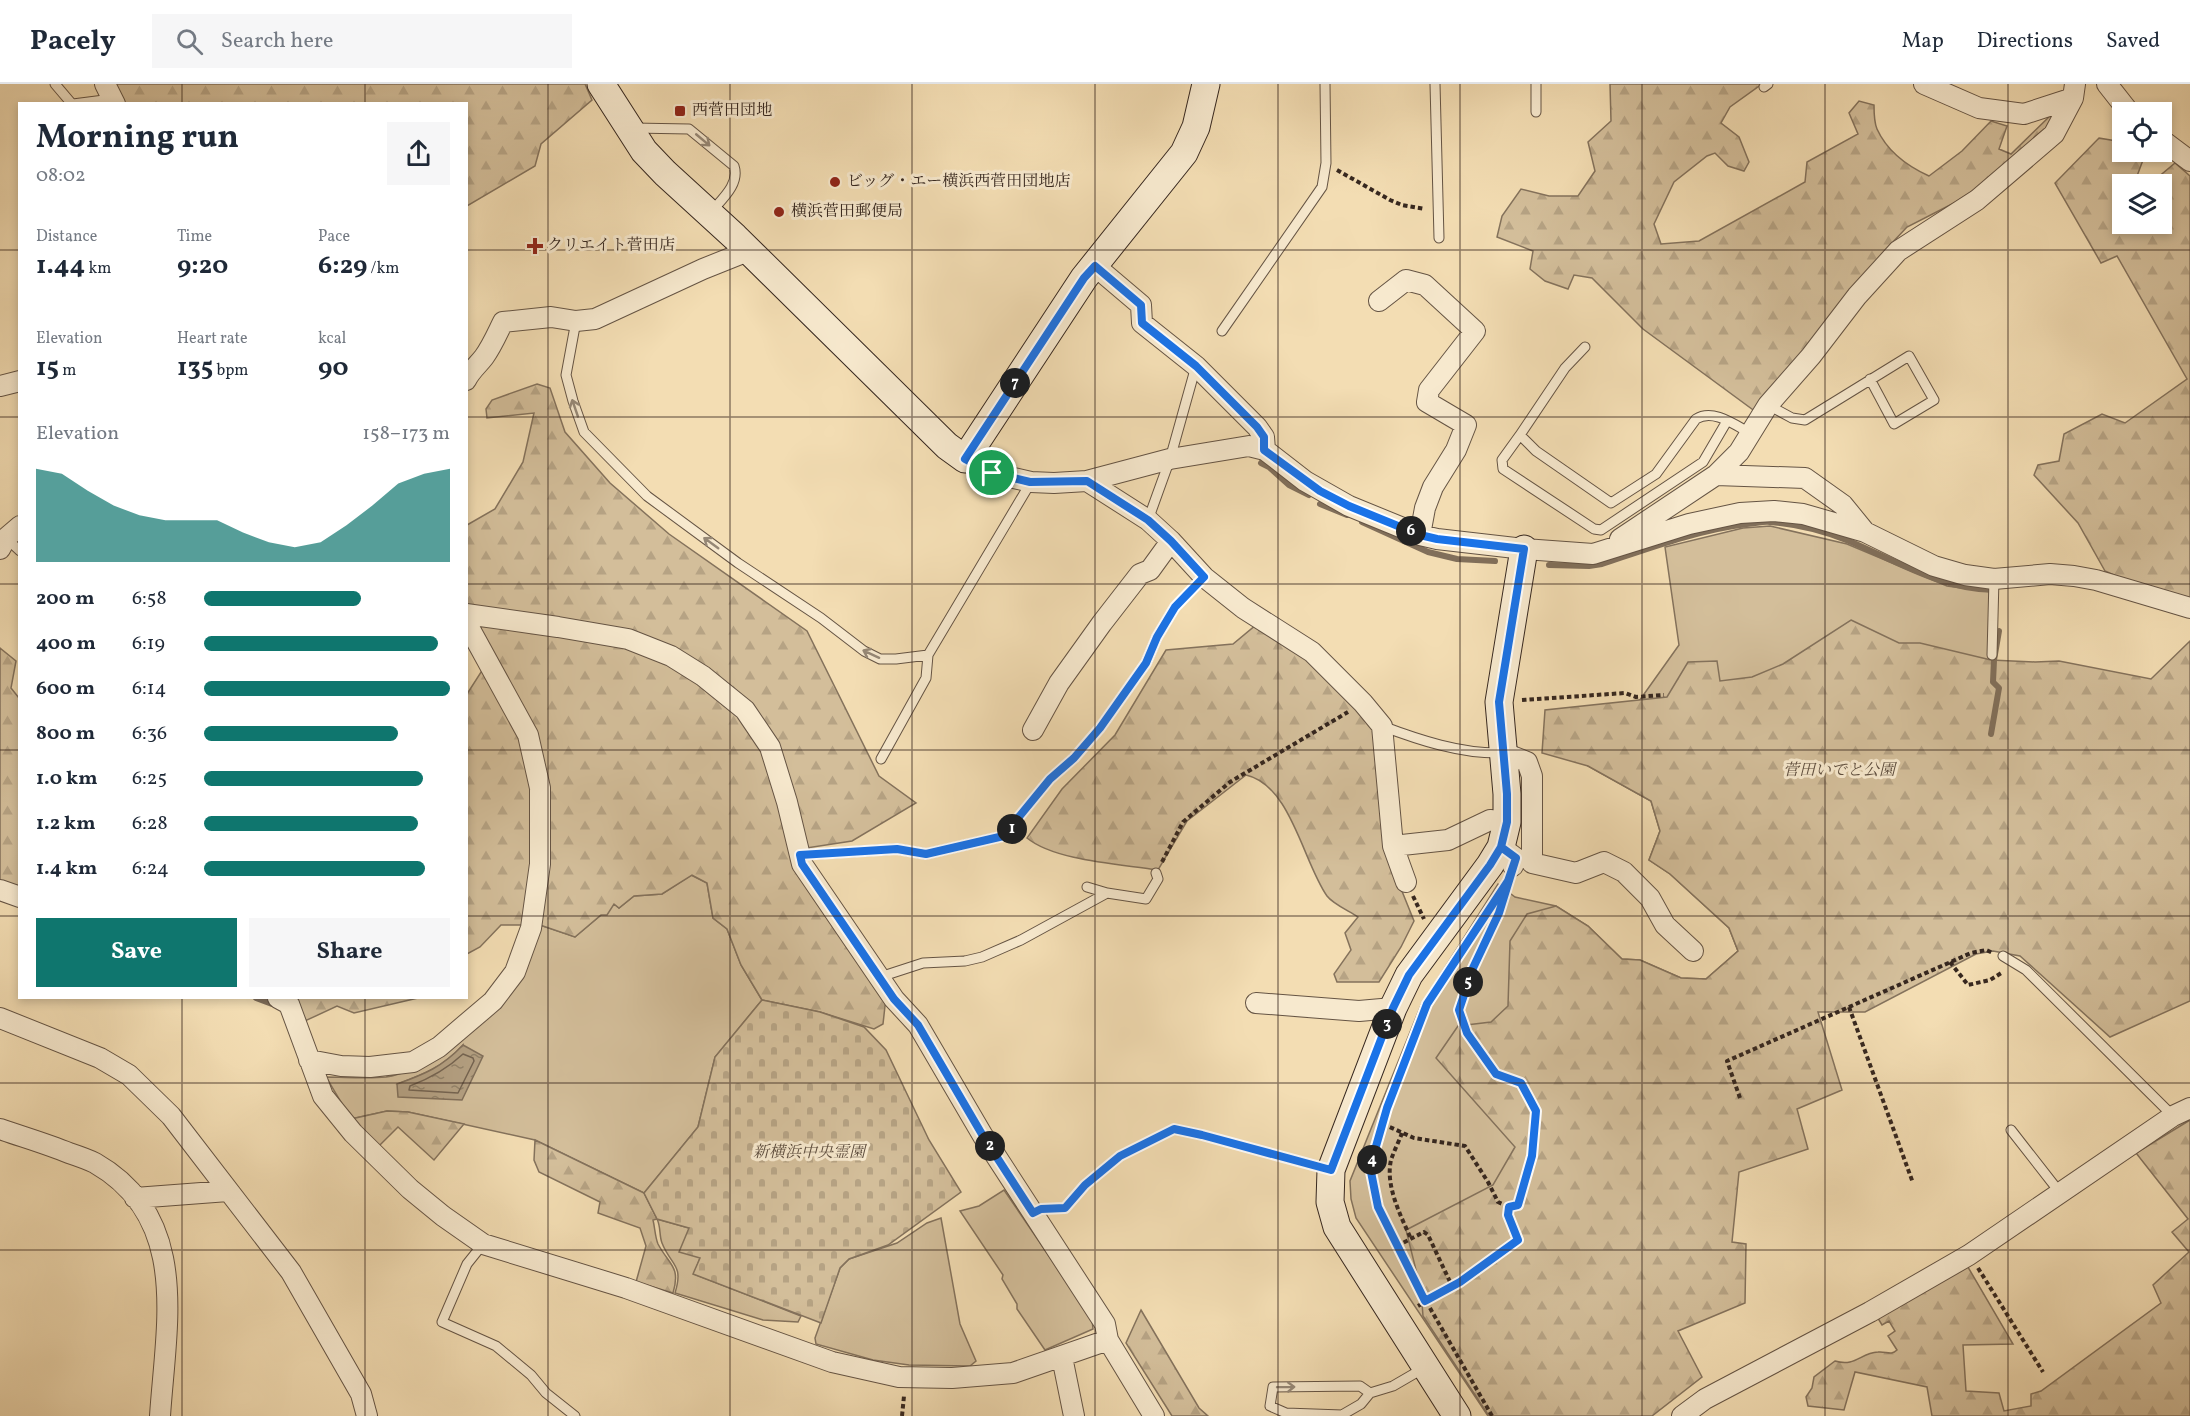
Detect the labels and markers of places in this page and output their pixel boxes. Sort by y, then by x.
place label: 西菅田団地 [692,100,772,122]
marker: 西菅田団地 [673,104,687,118]
place label: ビッグ・エー横浜西菅田団地店 [847,171,1070,193]
marker: ビッグ・エー横浜西菅田団地店 [828,175,842,189]
place label: 横浜菅田郵便局 [791,201,903,223]
marker: 横浜菅田郵便局 [772,205,786,219]
place label: クリエイト菅田店 [547,235,675,257]
marker: クリエイト菅田店 [528,239,542,253]
pin: 7 [1000,368,1030,398]
pin [966,447,1017,498]
pin: 6 [1396,516,1426,546]
pin: 1 [997,814,1027,844]
pin: 5 [1453,967,1483,997]
pin: 3 [1372,1009,1402,1039]
pin: 2 [975,1131,1005,1161]
pin: 4 [1357,1145,1387,1175]

